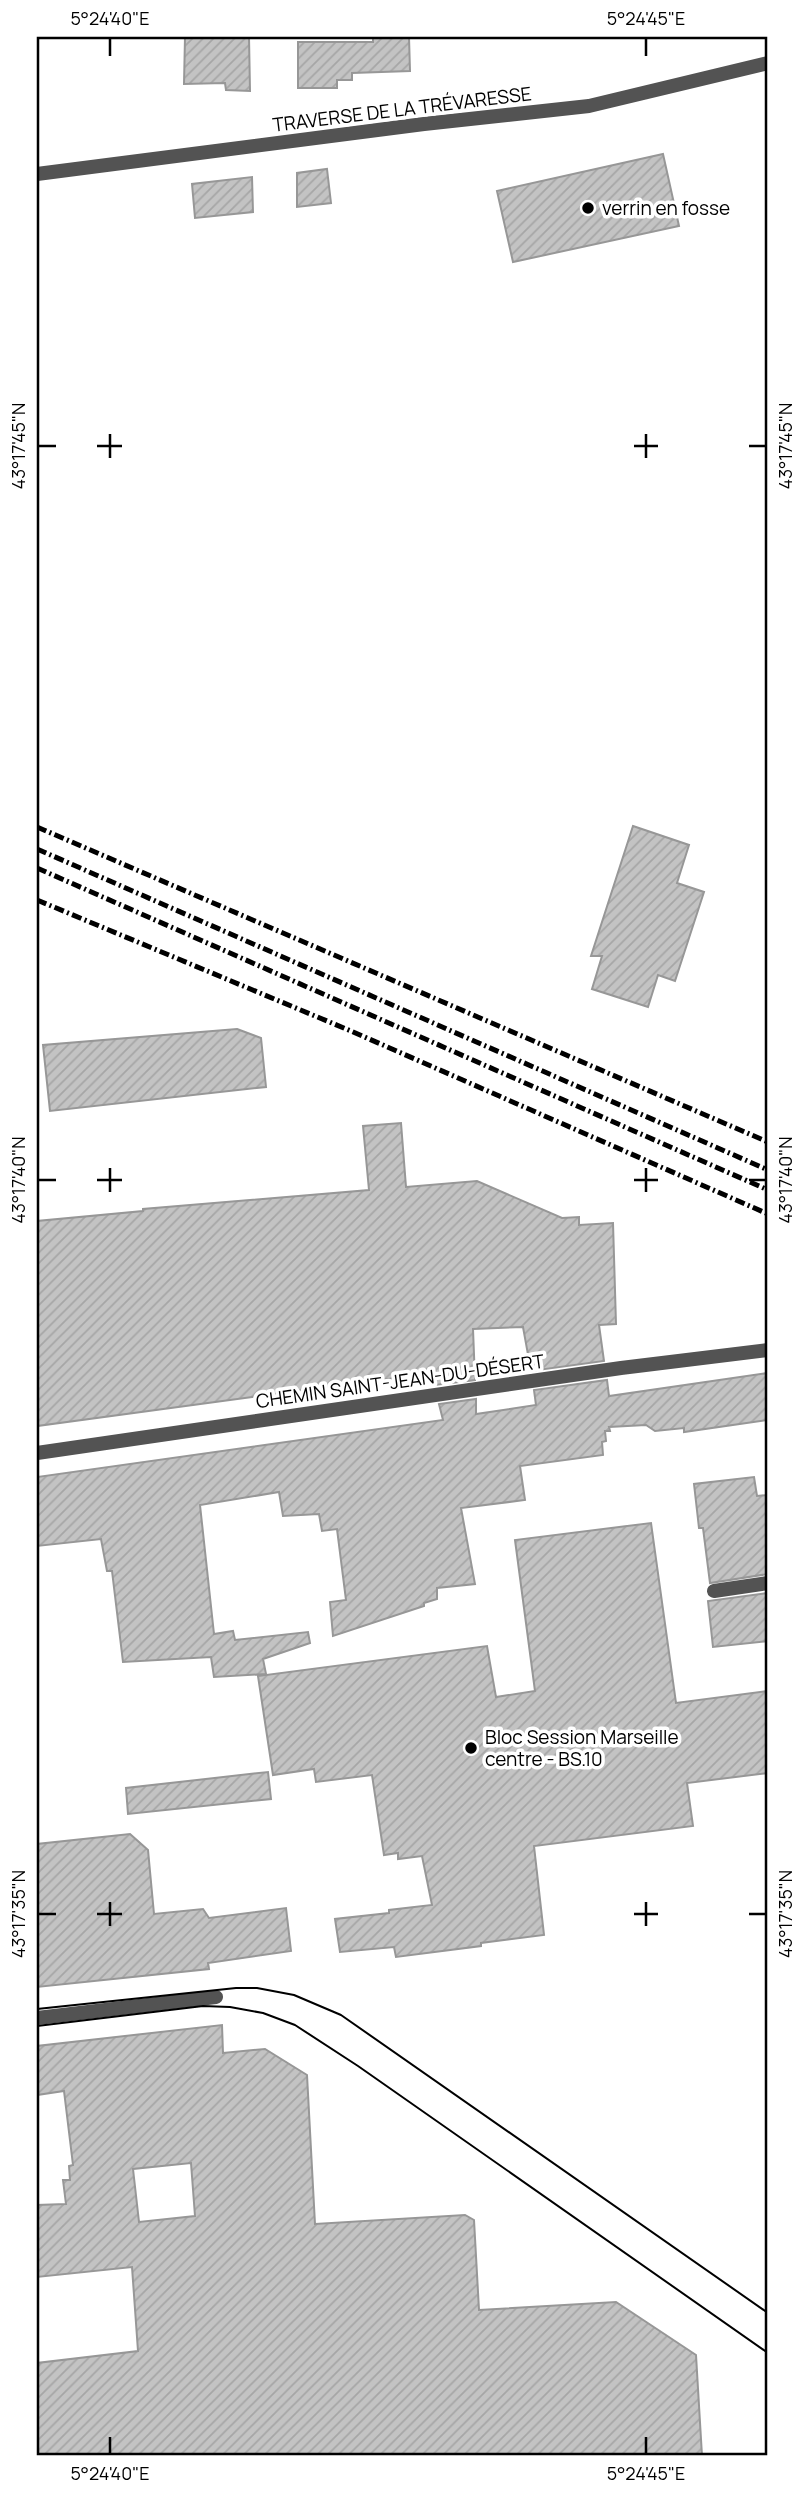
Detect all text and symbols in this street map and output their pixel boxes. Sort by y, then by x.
text: 5°24'40"E [70,6,150,30]
text: 5°24'45"E [607,6,685,30]
street label: TRAVERSE DE LA TRÉVARESSE [271,80,533,138]
place label: verrin en fosse [602,195,730,221]
marker: verrin en fosse [580,200,596,216]
text: 43°17'45"N [6,403,30,489]
text: 43°17'45"N [773,403,797,489]
text: 43°17'40"N [6,1136,30,1224]
text: 43°17'40"N [773,1136,797,1224]
street label: CHEMIN SAINT-JEAN-DU-DÉSERT [254,1348,546,1414]
place label: Bloc Session Marseille centre - BS.10 [485,1724,679,1772]
marker: Bloc Session Marseille centre - BS.10 [463,1740,479,1756]
text: 43°17'35"N [6,1870,30,1958]
text: 43°17'35"N [773,1870,797,1958]
text: 5°24'40"E [70,2461,150,2485]
text: 5°24'45"E [607,2461,685,2485]

